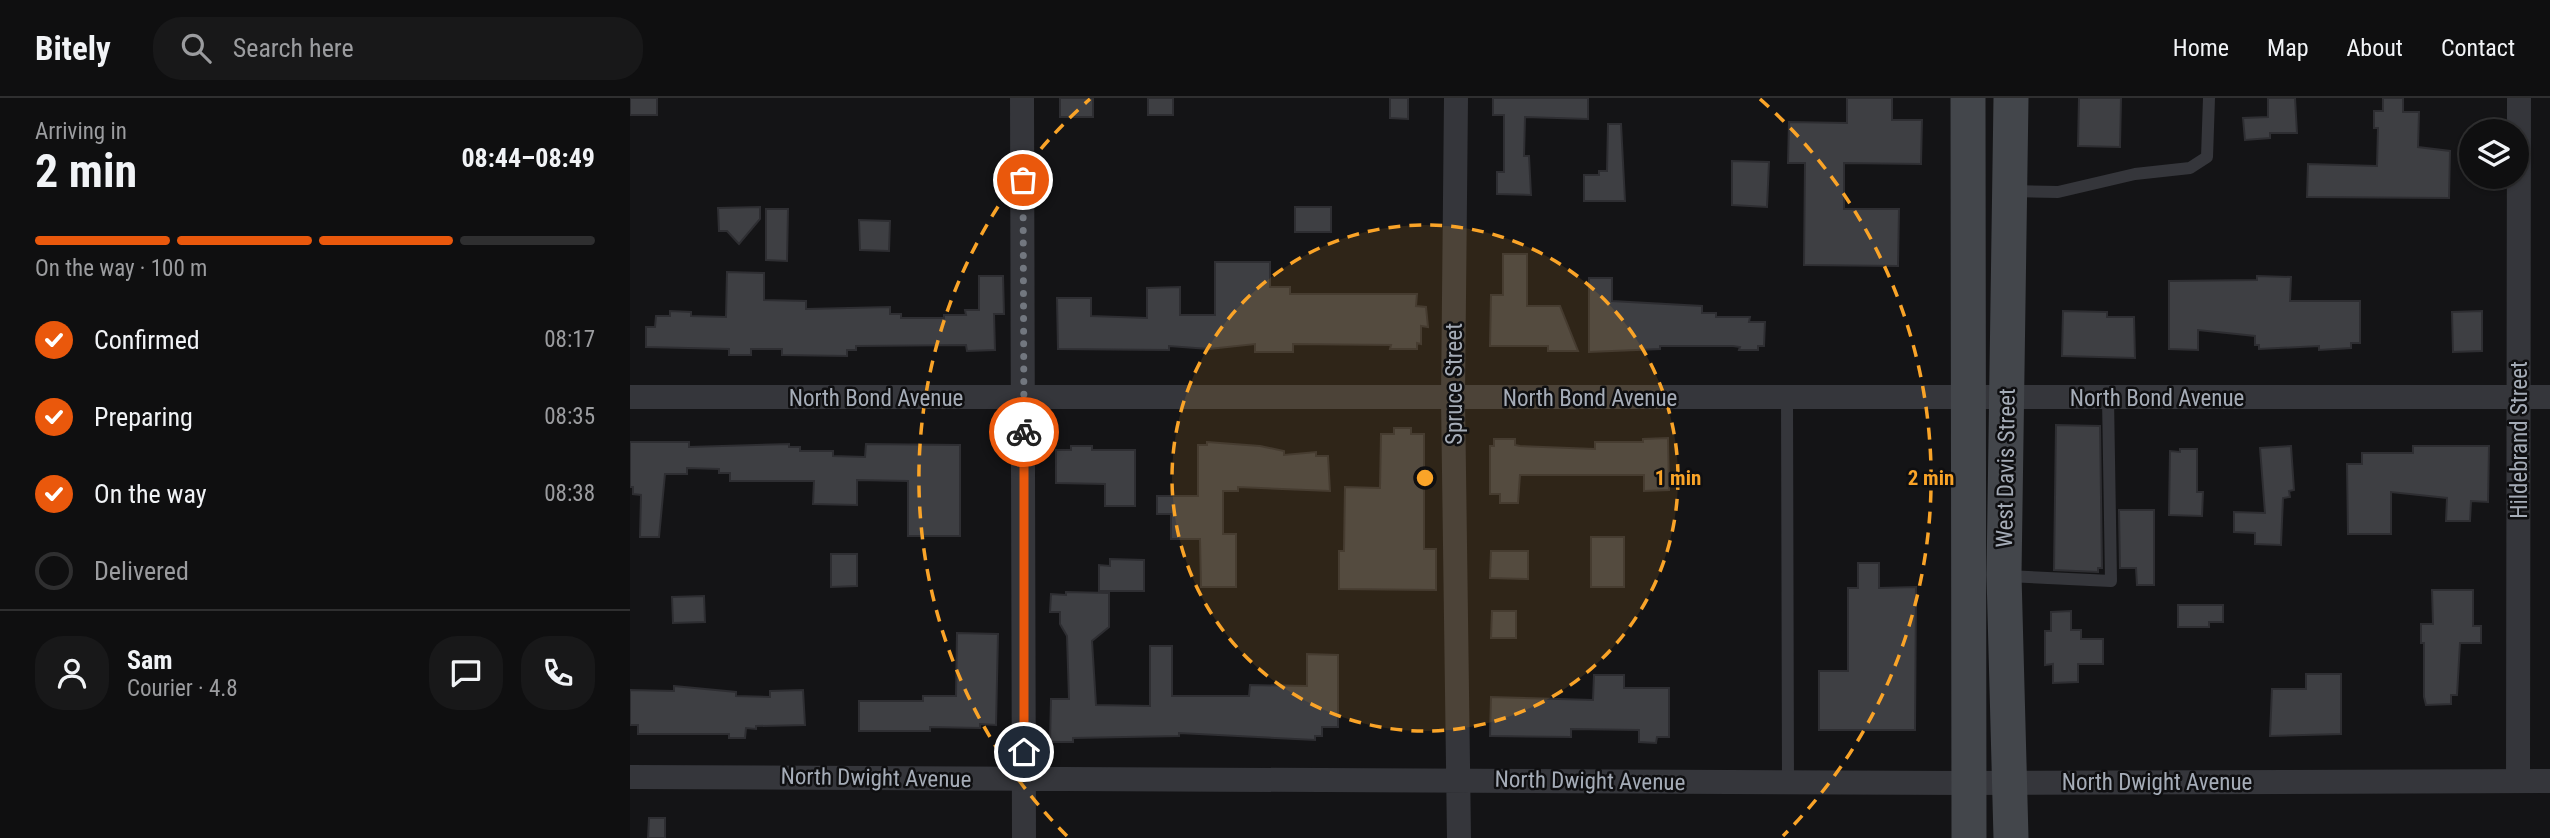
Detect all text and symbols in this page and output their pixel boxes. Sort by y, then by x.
search box [153,17,643,80]
text: Bitely [35,29,111,68]
icon: search [177,29,215,67]
text: Search here [233,33,354,63]
text: Home [2173,34,2229,62]
text: Map [2267,34,2309,62]
text: About [2347,34,2403,62]
text: Contact [2441,34,2515,62]
text: Arriving in [35,118,127,145]
map controls [2459,119,2529,189]
button: layers [2459,119,2529,189]
text: 08:44–08:49 [461,143,595,173]
text: 2 min [35,144,137,198]
pin [993,150,1053,210]
icon: bag [1004,161,1042,199]
text: On the way · 100 m [35,255,207,282]
icon: check [35,321,73,359]
street label: Spruce Street [1441,323,1468,445]
text: Confirmed [94,325,200,355]
text: 08:17 [544,326,595,353]
street label: Hildebrand Street [2506,361,2533,519]
street label: North Bond Avenue [789,385,963,412]
street label: North Bond Avenue [1503,385,1677,412]
street label: North Bond Avenue [2070,385,2244,412]
street label: West Davis Street [1991,388,2021,548]
courier [989,397,1059,467]
icon: check [35,398,73,436]
text: Preparing [94,402,193,432]
text: 08:35 [544,403,595,430]
icon: bike [1005,413,1043,451]
centre of rings [1413,466,1437,490]
text: 1 min [1655,466,1701,490]
text: 2 min [1908,466,1954,490]
icon: check [35,475,73,513]
text: On the way [94,479,207,509]
text: 08:38 [544,480,595,507]
text: Delivered [94,556,189,586]
button: person [35,636,109,710]
button: chat [429,636,503,710]
button: phone [521,636,595,710]
text: Sam [127,645,173,675]
text: Courier · 4.8 [127,675,238,702]
pin [994,722,1054,782]
icon: home [1005,733,1043,771]
street label: North Dwight Avenue [780,763,972,793]
street label: North Dwight Avenue [1494,766,1686,796]
street label: North Dwight Avenue [2062,769,2252,796]

